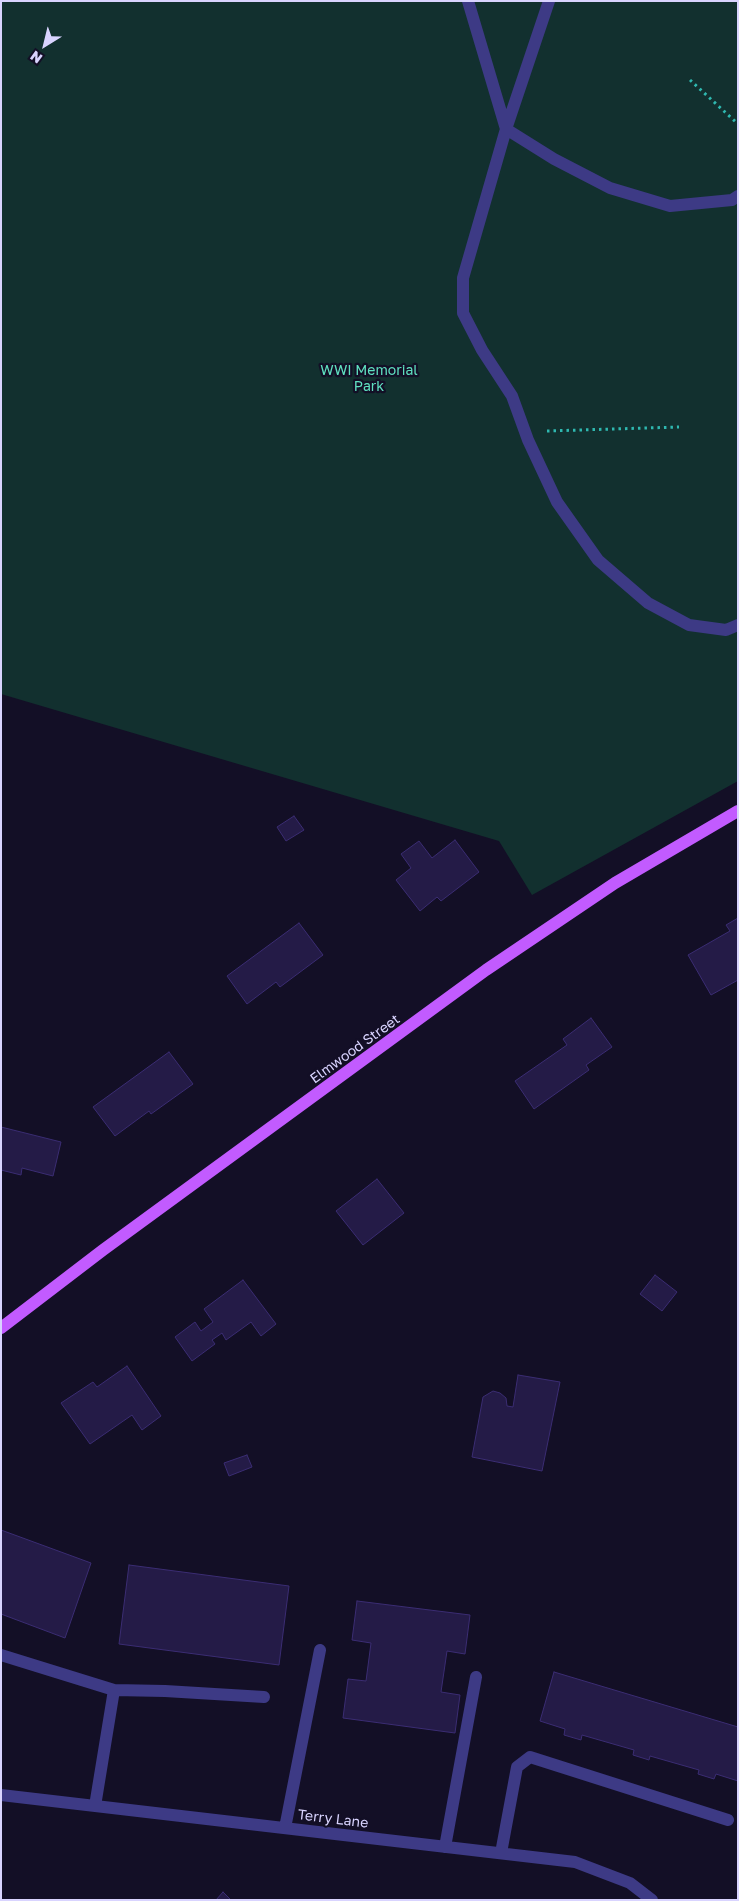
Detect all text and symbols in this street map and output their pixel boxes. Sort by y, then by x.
north arrow [20,20,70,70]
text: N [27,48,45,68]
park label: WWI Memorial Park [320,363,418,396]
street label: Elmwood Street [307,1011,403,1087]
street label: Terry Lane [297,1806,369,1832]

